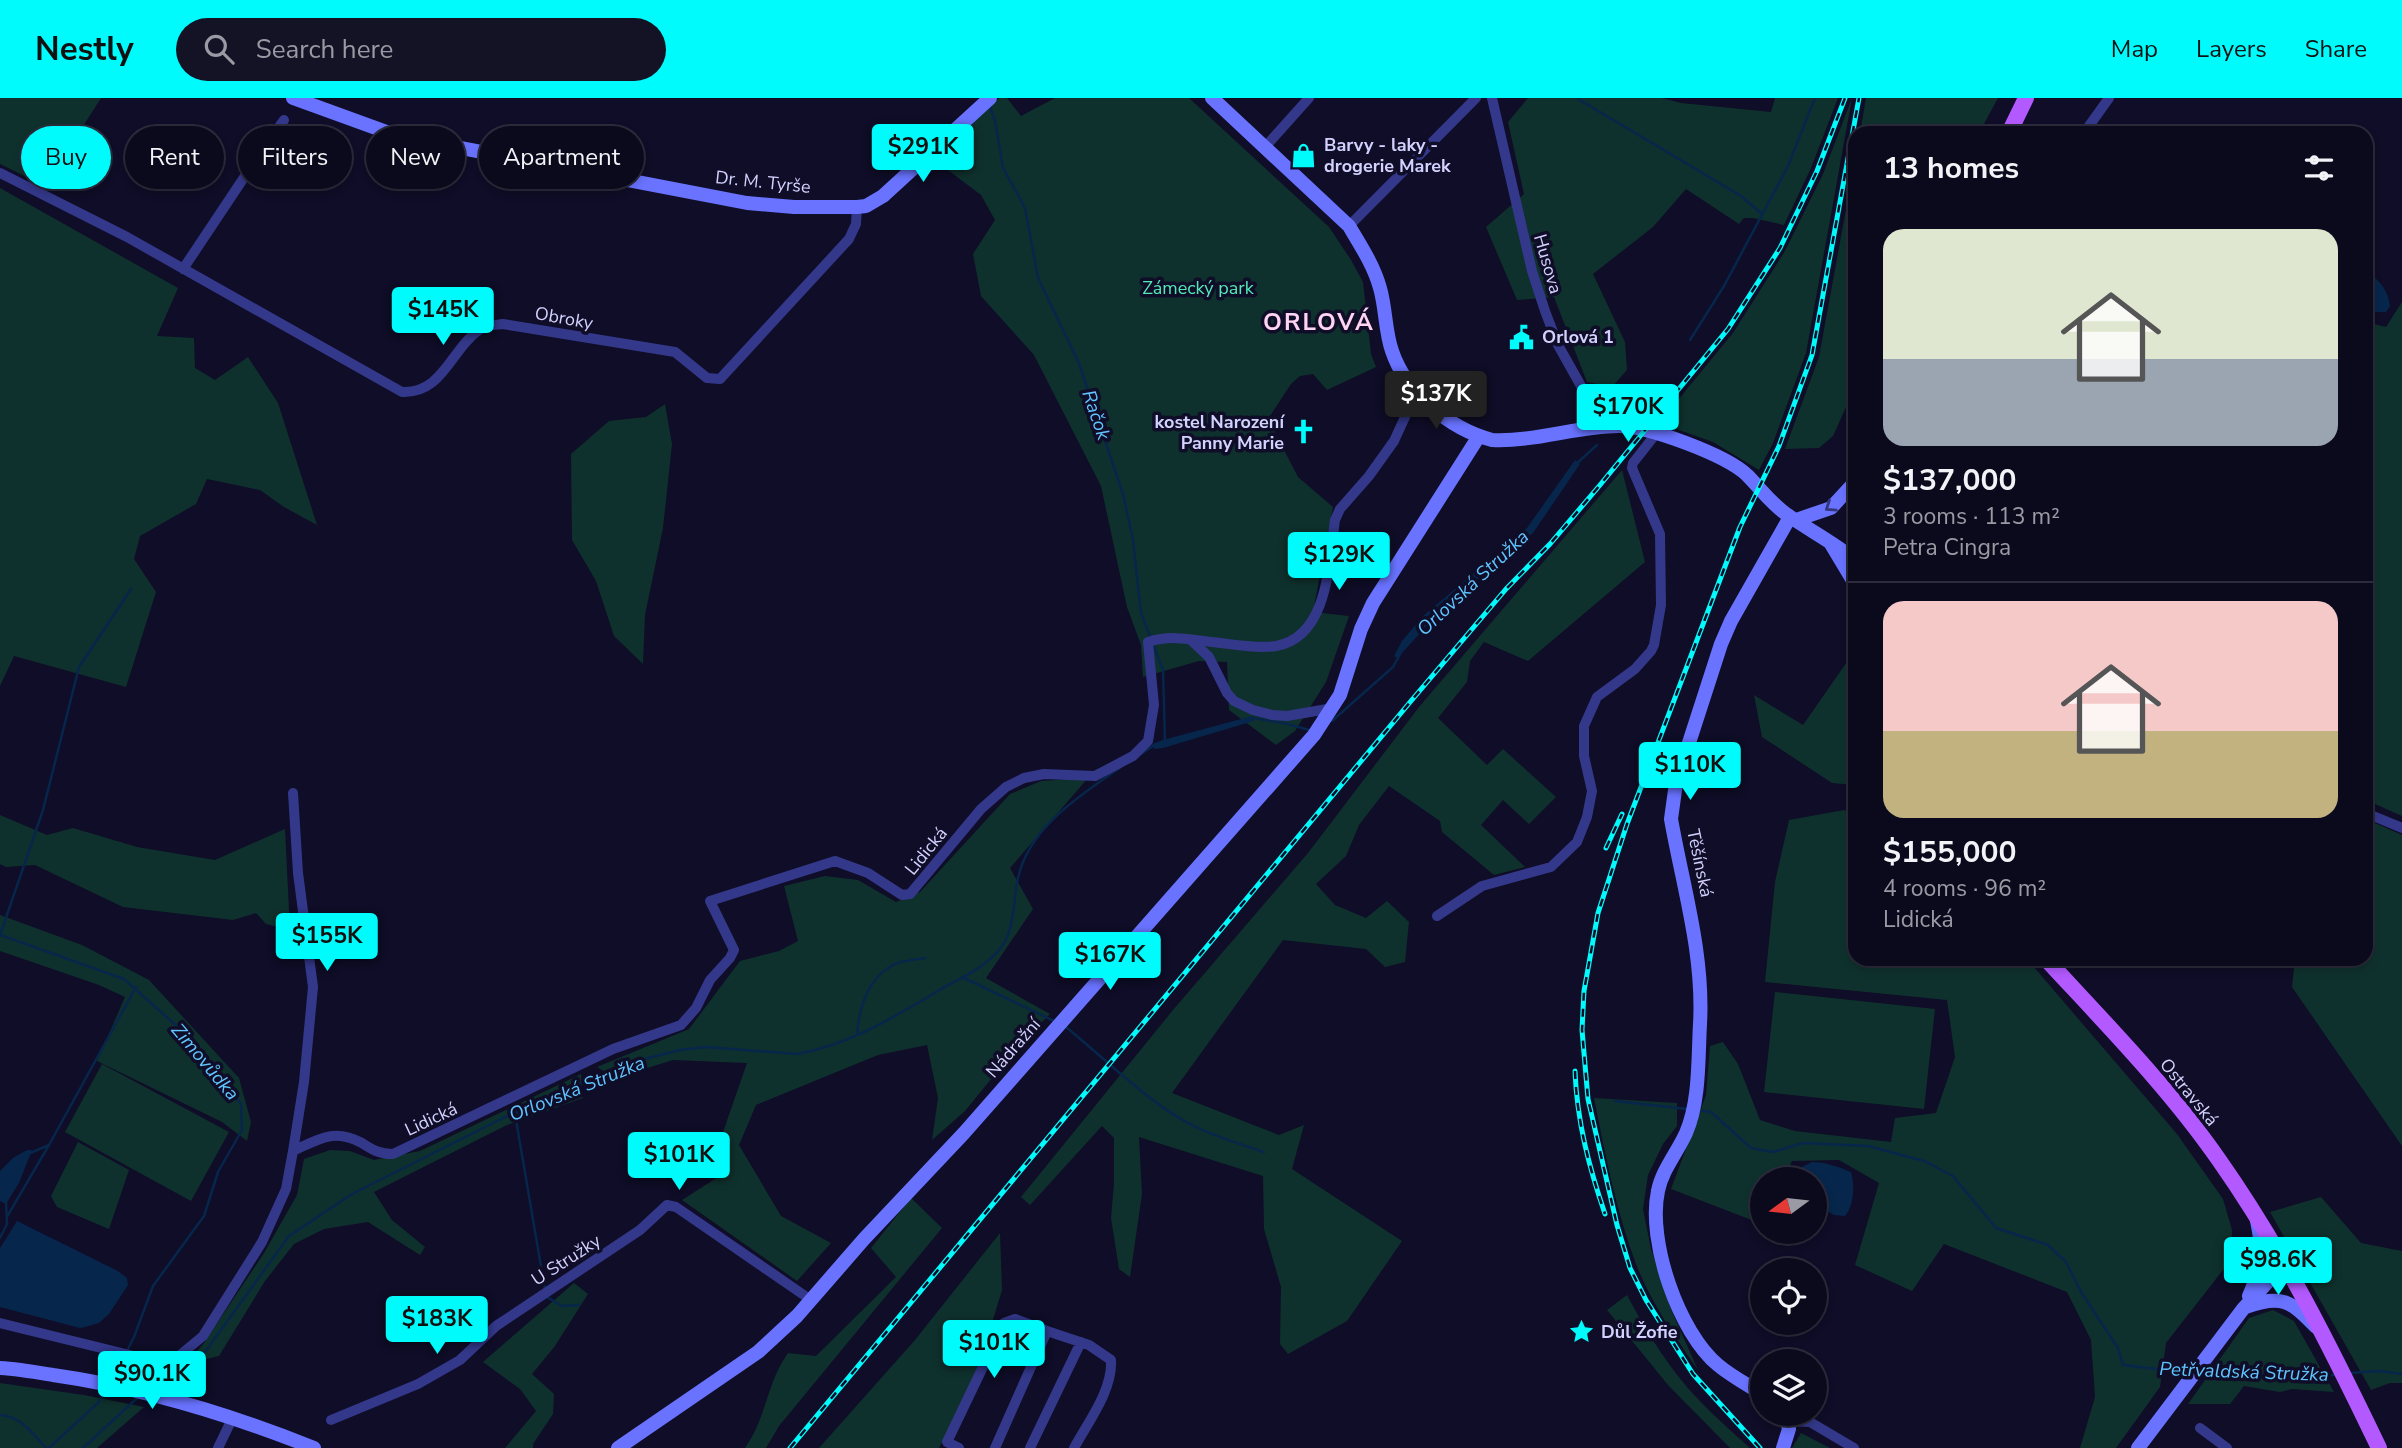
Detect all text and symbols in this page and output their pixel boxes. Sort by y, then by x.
search box [176,18,666,81]
text: Nestly [35,27,134,72]
icon: search [200,30,238,68]
text: Search here [256,32,393,67]
text: Map [2111,33,2158,65]
text: Layers [2196,33,2267,65]
text: Share [2305,33,2367,65]
pin: $291K [874,125,972,184]
chip: Buy [21,126,111,189]
chip: Rent [125,126,224,189]
chip: Filters [238,126,352,189]
chip: New [366,126,465,189]
chip: Apartment [479,126,644,189]
text: $291K [888,131,958,162]
place label: Barvy - laky - drogerie Marek [1324,133,1451,178]
shop icon: Barvy - laky - drogerie Marek [1290,141,1318,169]
text: 13 homes [1883,148,2019,189]
icon: filters [2300,149,2338,187]
street label: Dr. M. Tyrše [714,165,812,199]
street label: Husova [1528,231,1568,297]
icon: home [2048,274,2174,400]
park label: Zámecký park [1142,276,1255,300]
pin: $145K [394,288,492,347]
text: $145K [408,294,478,325]
street label: Obroky [533,301,596,335]
district label: ORLOVÁ [1263,306,1375,338]
public building icon: Orlová 1 [1508,323,1536,351]
place label: Orlová 1 [1542,325,1614,349]
pin: $137K [1387,372,1485,431]
text: $137K [1401,378,1471,409]
pin: $170K [1579,384,1677,444]
water label: Račok [1075,386,1117,444]
text: $170K [1593,391,1663,422]
place label: kostel Narození Panny Marie [1155,410,1285,455]
church icon: kostel Narození Panny Marie [1290,418,1318,446]
text: $137,000 [1883,460,2016,501]
one-way arrow [1824,498,1837,511]
text: 3 rooms · 113 m² [1883,501,2060,532]
water label: Orlovská Stružka [1411,524,1535,642]
pin: $129K [1290,532,1388,592]
text: Petra Cingra [1883,532,2011,563]
text: $129K [1304,539,1374,570]
icon: home [2048,646,2174,772]
pin: $110K [1641,742,1739,802]
text: $110K [1655,749,1725,780]
street label: Lidická [899,822,953,880]
street label: Těšínská [1681,827,1719,899]
text: $155,000 [1883,832,2016,873]
text: 4 rooms · 96 m² [1883,873,2046,904]
text: Lidická [1883,904,1954,935]
pin: $155K [278,914,376,973]
text: $155K [292,920,362,951]
pin: $167K [1061,932,1159,992]
text: $167K [1075,939,1145,970]
street label: Nádražní [980,1012,1046,1083]
water label: Zimovůdka [165,1018,245,1106]
water label: Orlovská Stružka [505,1050,649,1128]
street label: Ostravská [2154,1053,2224,1131]
street label: Lidická [401,1096,461,1142]
pin: $101K [630,1132,728,1192]
text: $101K [644,1139,714,1170]
north arrow [1750,1167,1827,1244]
map controls [1750,1167,1827,1426]
street label: U Stružky [527,1228,606,1291]
pin: $98.6K [2221,1238,2335,1297]
text: $98.6K [2240,1244,2316,1275]
button: locate [1750,1258,1827,1335]
pin: $183K [388,1296,486,1356]
text: $183K [402,1303,472,1334]
place icon: Důl Žofie [1567,1318,1595,1346]
pin: $101K [945,1320,1043,1380]
place label: Důl Žofie [1601,1320,1678,1344]
text: $101K [959,1327,1029,1358]
button: layers [1750,1349,1827,1426]
pin: $90.1K [95,1352,209,1411]
water label: Petřvaldská Stružka [2159,1356,2329,1388]
text: $90.1K [114,1358,190,1389]

